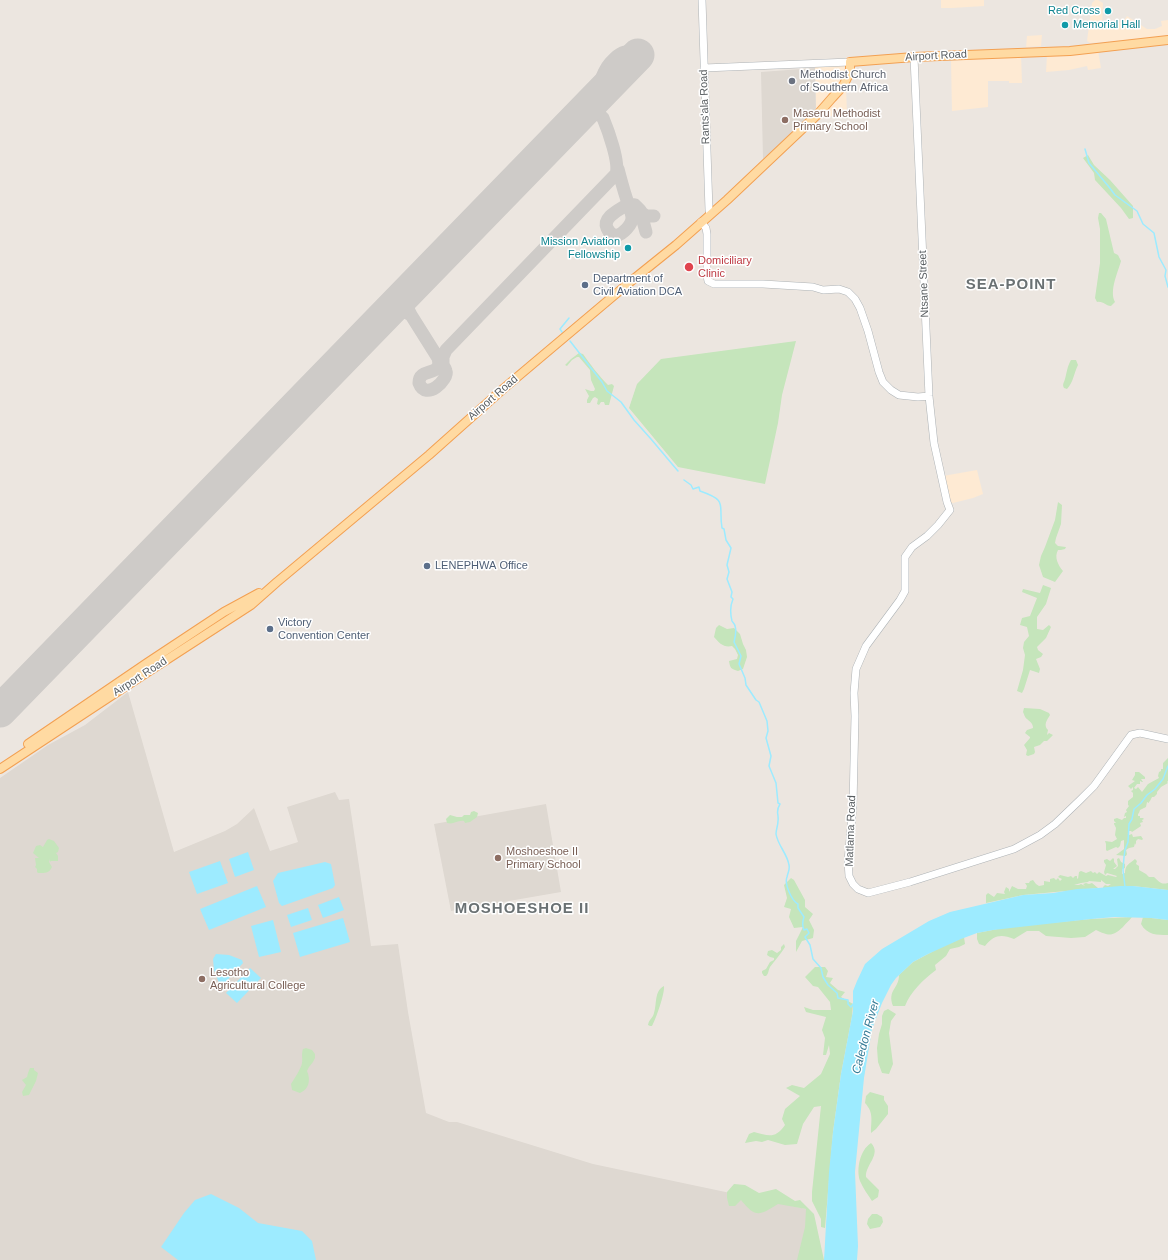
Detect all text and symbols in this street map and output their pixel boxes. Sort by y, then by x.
place label: Red Cross [1048,4,1100,18]
marker: Red Cross [1103,6,1113,16]
place label: Memorial Hall [1073,18,1140,32]
marker: Memorial Hall [1060,20,1070,30]
street label: Airport Road [905,48,967,64]
place label: Methodist Church of Southern Africa [800,68,888,94]
street label: Rants'ala Road [697,69,713,145]
marker: Methodist Church of Southern Africa [787,76,797,86]
place label: Maseru Methodist Primary School [793,107,880,133]
marker: Maseru Methodist Primary School [780,115,790,125]
place label: Mission Aviation Fellowship [541,235,620,261]
marker: Mission Aviation Fellowship [623,243,633,253]
street label: Ntsane Street [916,250,932,318]
place label: Domiciliary Clinic [698,254,752,280]
marker: Domiciliary Clinic [683,261,695,273]
place label: Department of Civil Aviation DCA [593,272,682,298]
district label: SEA-POINT [966,276,1056,294]
marker: Department of Civil Aviation DCA [580,280,590,290]
street label: Airport Road [465,373,521,423]
place label: LENEPHWA Office [435,559,528,573]
marker: LENEPHWA Office [422,561,432,571]
place label: Victory Convention Center [278,616,370,642]
marker: Victory Convention Center [265,624,275,634]
street label: Airport Road [111,655,169,699]
street label: Matlama Road [843,795,859,867]
place label: Moshoeshoe II Primary School [506,845,581,871]
marker: Moshoeshoe II Primary School [493,853,503,863]
district label: MOSHOESHOE II [455,900,589,918]
place label: Lesotho Agricultural College [210,966,305,992]
marker: Lesotho Agricultural College [197,974,207,984]
water label: Caledon River [849,998,883,1076]

